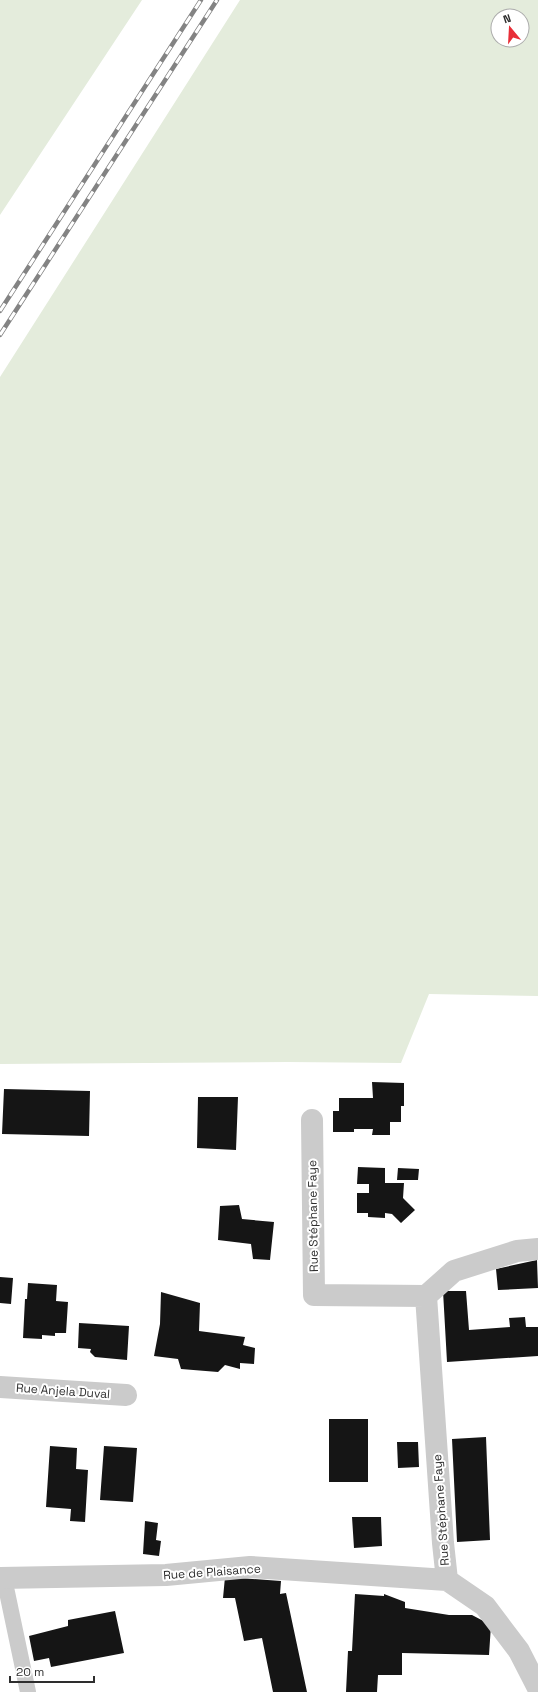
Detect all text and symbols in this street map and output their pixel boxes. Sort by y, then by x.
north arrow [490,8,530,48]
text: N [501,11,513,26]
street label: Rue Stéphane Faye [304,1160,322,1272]
street label: Rue Anjela Duval [15,1380,111,1402]
street label: Rue Stéphane Faye [429,1454,453,1566]
street label: Rue de Plaisance [163,1561,261,1583]
scale bar [10,1658,94,1684]
text: 20 m [16,1664,44,1680]

